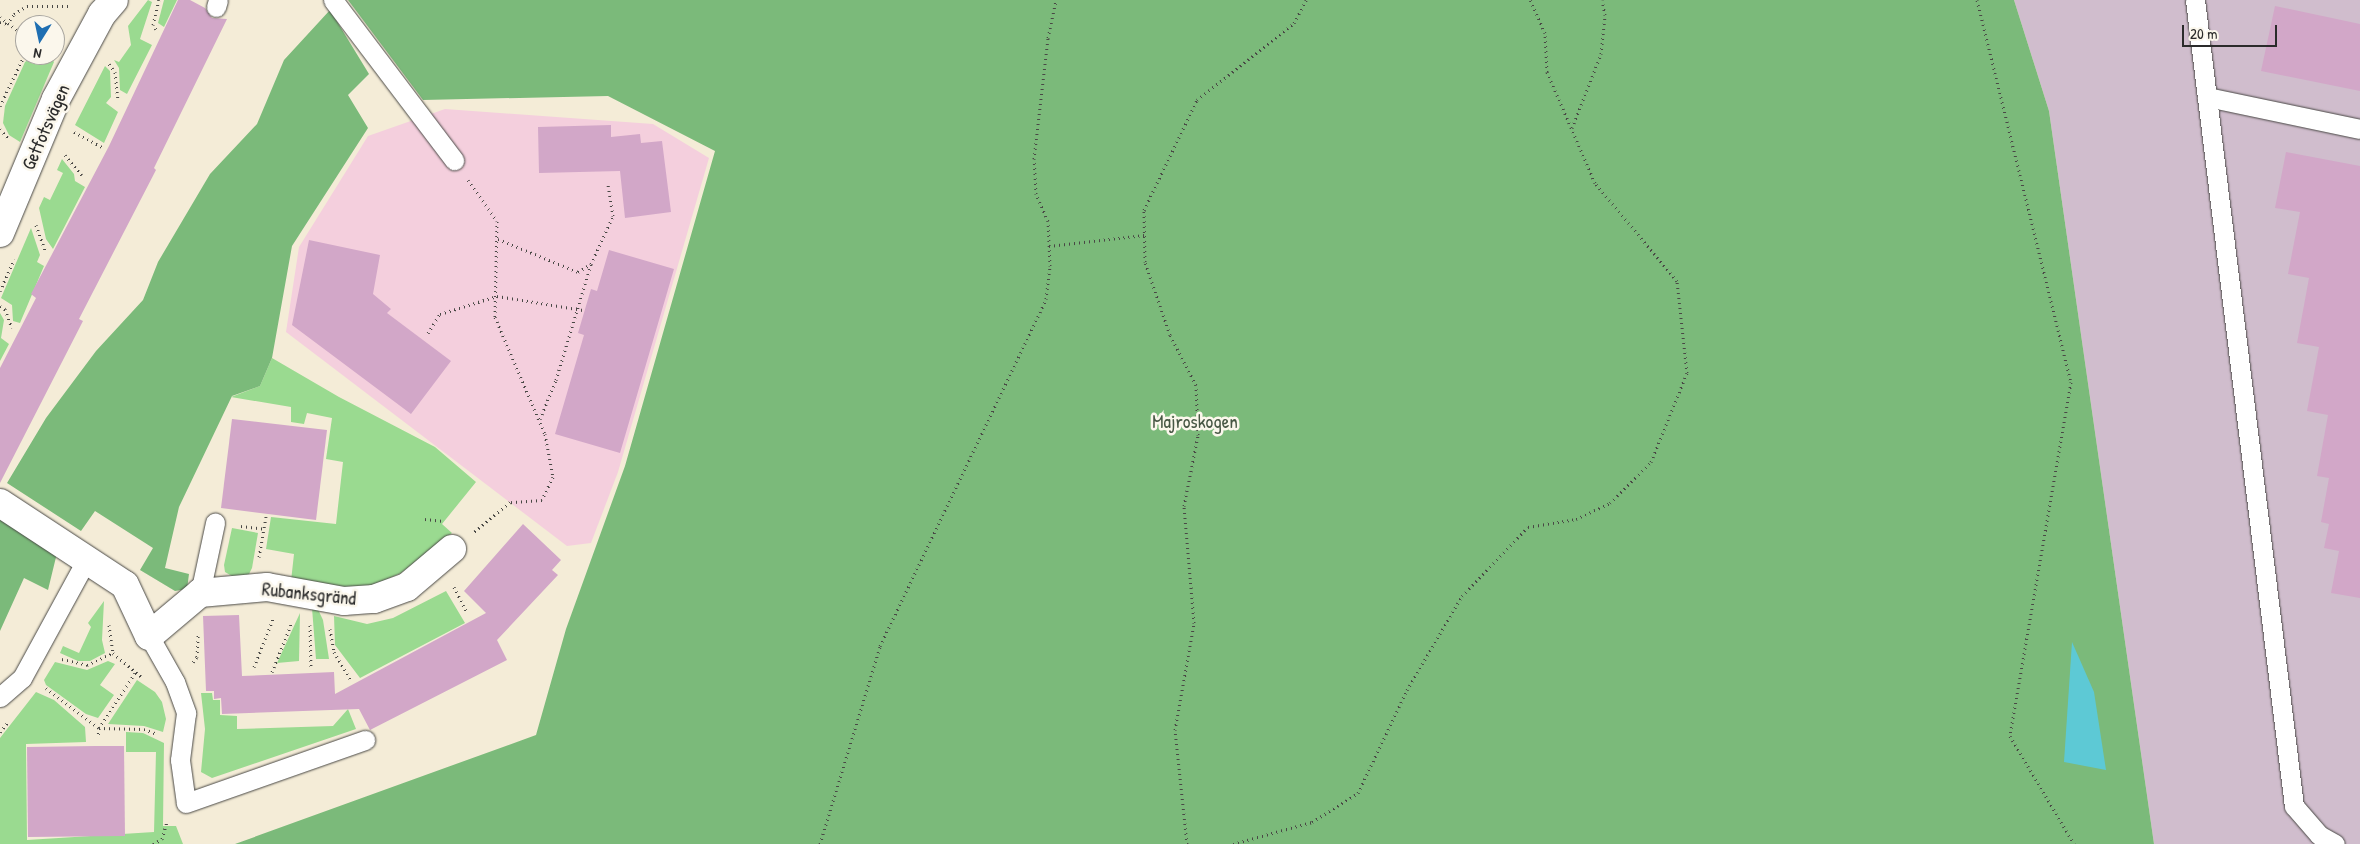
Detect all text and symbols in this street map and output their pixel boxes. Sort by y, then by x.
north arrow [15,15,65,65]
scale bar [2185,15,2280,47]
text: 20 m [2190,23,2217,44]
text: N [32,44,43,64]
street label: Getfotsvägen [17,81,75,173]
park label: Majroskogen [1152,411,1238,433]
street label: Rubanksgränd [261,578,357,610]

